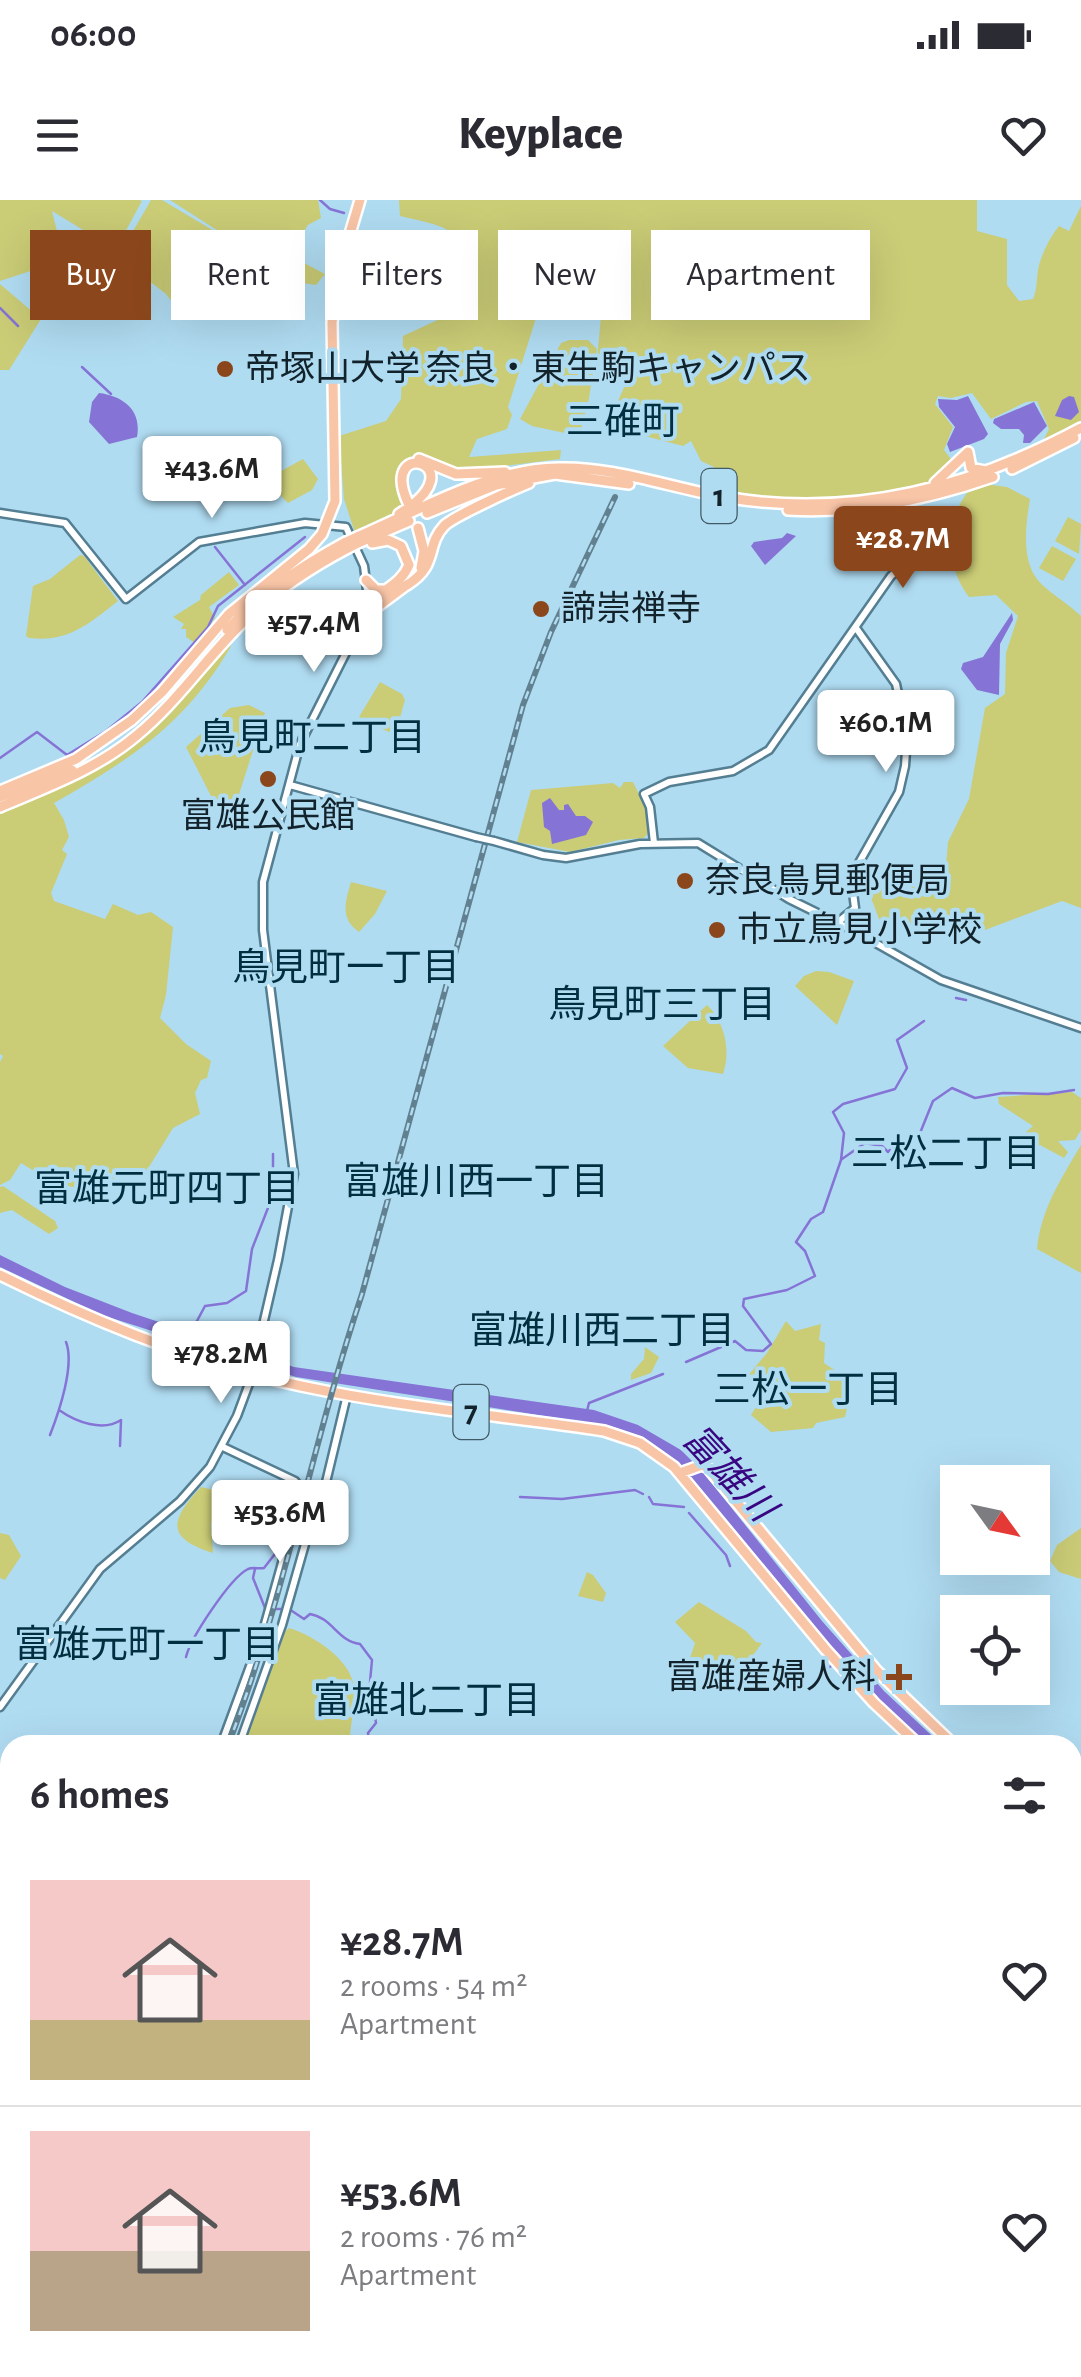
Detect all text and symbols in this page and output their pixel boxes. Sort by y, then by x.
text: 06:00 [50,16,136,54]
icon: menu [30,108,85,163]
icon: heart [996,108,1051,163]
text: Keyplace [458,112,623,157]
chip: Buy [30,230,151,320]
chip: Rent [171,230,305,320]
chip: Filters [325,230,478,320]
chip: New [498,230,631,320]
chip: Apartment [651,230,870,320]
place label: 帝塚山大学 奈良・東生駒キャンパス [245,350,811,387]
marker: 帝塚山大学 奈良・東生駒キャンパス [214,358,236,380]
district label: 三碓町 [566,401,680,442]
pin: ¥43.6M [131,436,293,521]
text: ¥43.6M [164,452,260,484]
road number: 1 [702,469,736,523]
pin: ¥28.7M [822,506,984,591]
text: ¥28.7M [856,522,950,554]
pin: ¥57.4M [233,590,395,675]
place label: 諦崇禅寺 [561,590,701,627]
marker: 諦崇禅寺 [530,598,552,620]
text: ¥57.4M [267,606,361,638]
pin: ¥60.1M [805,690,967,775]
text: ¥60.1M [839,706,933,738]
district label: 鳥見町二丁目 [198,717,426,758]
marker: 富雄公民館 [257,768,279,790]
place label: 富雄公民館 [180,797,356,834]
place label: 奈良鳥見郵便局 [705,862,950,899]
marker: 奈良鳥見郵便局 [674,870,696,892]
place label: 市立鳥見小学校 [737,911,982,948]
marker: 市立鳥見小学校 [706,919,728,941]
district label: 鳥見町一丁目 [232,947,460,988]
district label: 鳥見町三丁目 [548,984,776,1025]
district label: 三松二丁目 [851,1134,1041,1174]
district label: 富雄川西一丁目 [343,1161,609,1202]
district label: 富雄元町四丁目 [34,1168,300,1209]
district label: 富雄川西二丁目 [469,1310,735,1351]
pin: ¥78.2M [140,1321,302,1406]
text: ¥78.2M [174,1337,268,1369]
district label: 三松一丁目 [713,1370,903,1410]
road number: 7 [454,1385,488,1439]
water label: 富雄川 [675,1418,785,1532]
north arrow [940,1465,1050,1575]
map controls [940,1465,1050,1705]
pin: ¥53.6M [199,1480,361,1565]
text: ¥53.6M [234,1496,326,1528]
button: locate [940,1595,1050,1705]
district label: 富雄元町一丁目 [14,1624,280,1665]
place label: 富雄産婦人科 [666,1658,876,1695]
marker: 富雄産婦人科 [886,1664,912,1690]
district label: 富雄北二丁目 [313,1680,541,1721]
icon: filters [997,1768,1052,1823]
text: 6 homes [30,1774,169,1816]
icon: home [110,1920,230,2040]
text: ¥28.7M [340,1921,464,1963]
icon: heart [997,1953,1052,2008]
text: 2 rooms · 54 m² [340,1970,527,2002]
text: Apartment [340,2008,476,2040]
icon: home [110,2171,230,2291]
text: ¥53.6M [340,2172,462,2214]
icon: heart [997,2204,1052,2259]
text: 2 rooms · 76 m² [340,2221,527,2253]
text: Apartment [340,2259,476,2291]

